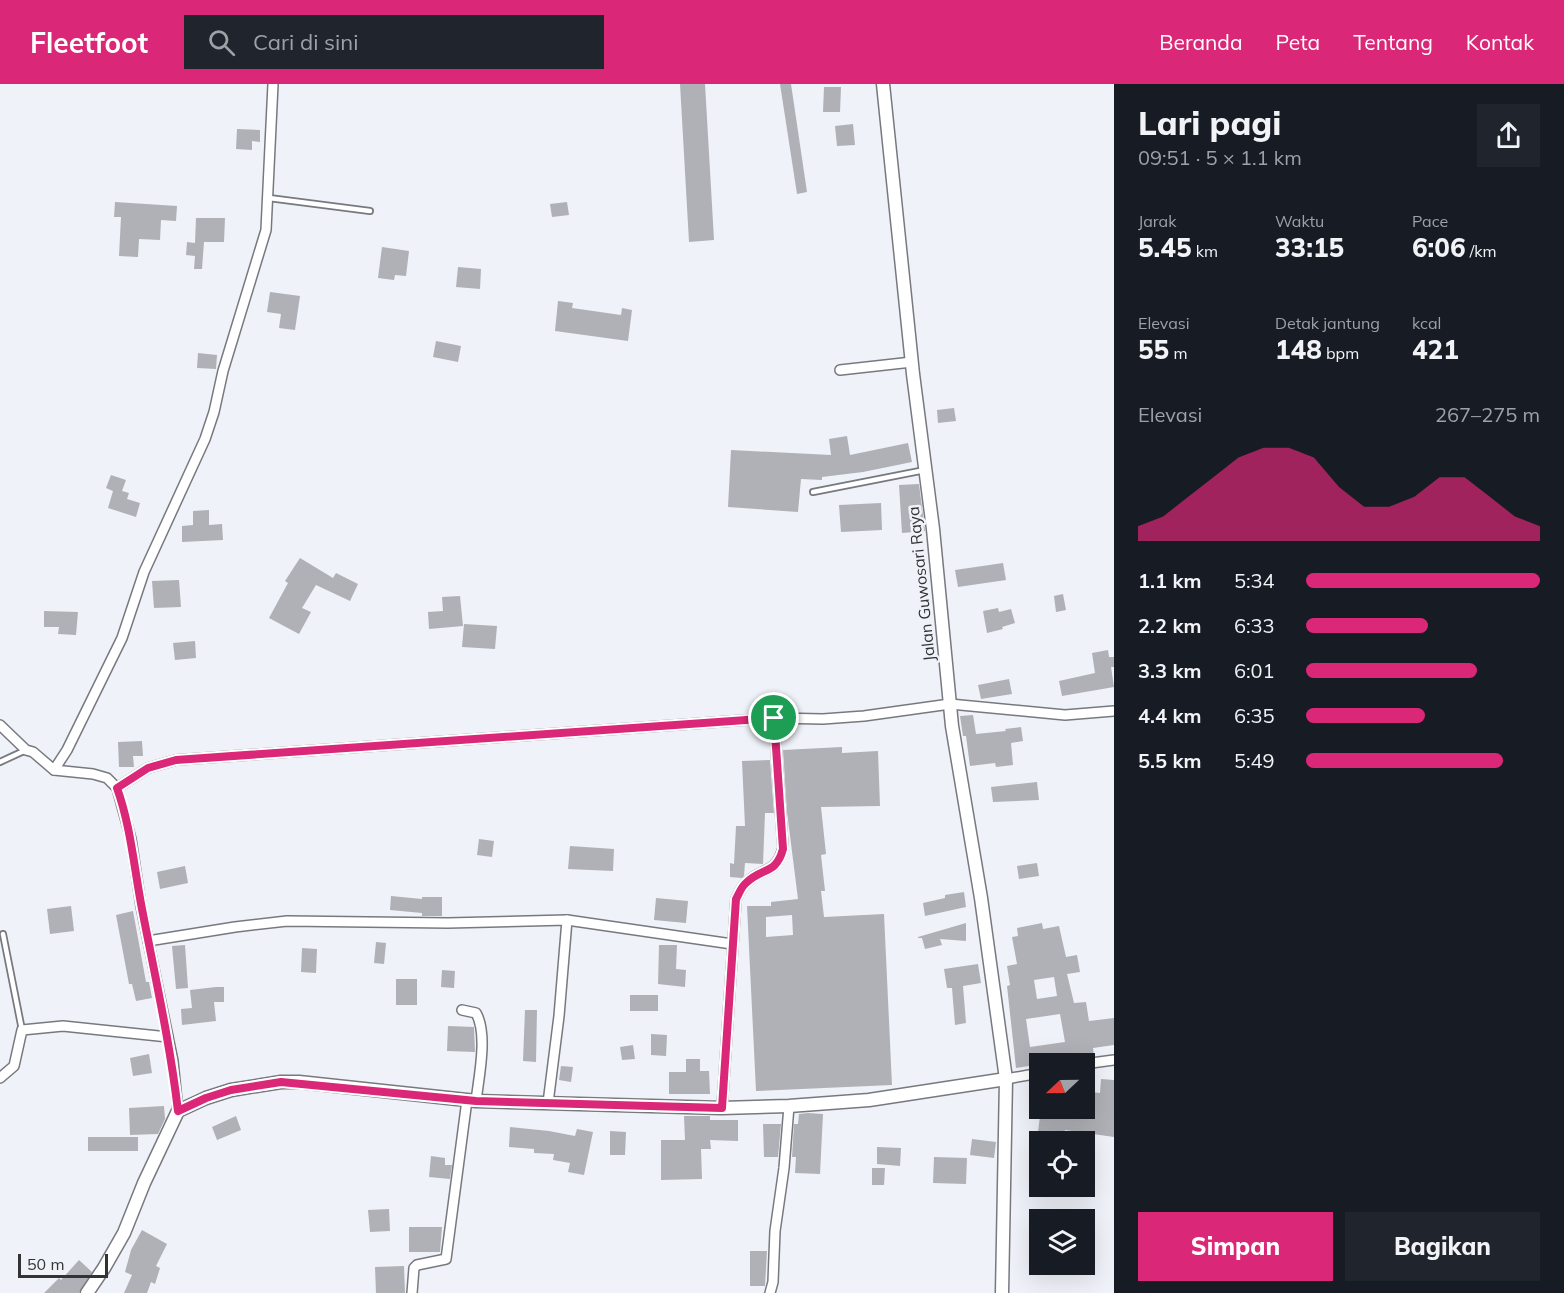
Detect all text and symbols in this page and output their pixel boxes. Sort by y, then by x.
search box [184,15,604,69]
text: Fleetfoot [30,25,148,60]
icon: search [205,26,238,59]
text: Cari di sini [253,28,358,56]
text: Beranda [1159,29,1243,55]
text: Peta [1276,29,1320,55]
text: Tentang [1353,29,1433,55]
text: Kontak [1466,29,1534,55]
text: Lari pagi [1138,102,1281,143]
button: share [1477,104,1540,167]
text: 09:51 · 5 × 1.1 km [1138,145,1302,170]
text: Jarak [1138,211,1176,231]
text: Waktu [1275,211,1324,231]
text: Pace [1412,211,1448,231]
text: 5.45 [1138,231,1192,264]
text: 33:15 [1275,231,1344,264]
text: 6:06 [1412,231,1466,264]
text: km [1192,241,1218,261]
text: /km [1466,241,1497,261]
text: Elevasi [1138,313,1190,333]
text: Detak jantung [1275,313,1380,333]
text: kcal [1412,313,1441,333]
text: 55 [1138,333,1169,366]
text: 148 [1275,333,1322,366]
text: 421 [1412,333,1459,366]
text: m [1169,343,1187,363]
text: bpm [1322,343,1359,363]
text: Elevasi [1138,402,1202,427]
text: 267–275 m [1435,402,1540,427]
street label: Jalan Guwosari Raya [903,506,939,662]
text: 1.1 km [1138,568,1201,593]
text: 5:34 [1234,568,1275,593]
text: 2.2 km [1138,613,1201,638]
text: 6:33 [1234,613,1275,638]
text: 3.3 km [1138,658,1201,683]
text: 6:01 [1234,658,1275,683]
pin [748,692,799,743]
icon: arrive [757,701,790,734]
text: 4.4 km [1138,703,1201,728]
text: 6:35 [1234,703,1275,728]
text: 5.5 km [1138,748,1201,773]
text: 5:49 [1234,748,1275,773]
north arrow [1029,1053,1095,1119]
map controls [1029,1053,1095,1275]
button: locate [1029,1131,1095,1197]
button: layers [1029,1209,1095,1275]
button: Simpan [1138,1212,1333,1281]
button: Bagikan [1345,1212,1540,1281]
scale bar [18,1251,108,1278]
text: 50 m [27,1254,64,1274]

